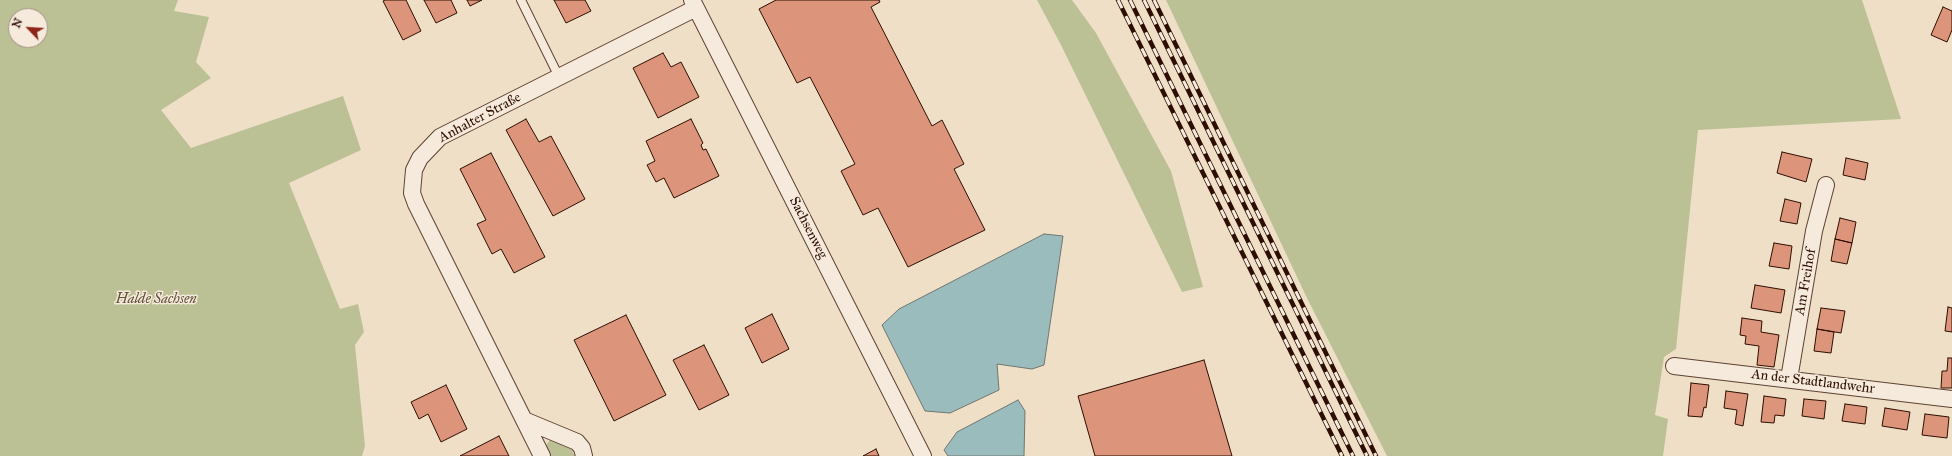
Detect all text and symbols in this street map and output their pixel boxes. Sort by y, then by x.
north arrow [8,8,48,48]
text: N [10,16,25,30]
street label: Anhalter Straße [436,89,524,147]
street label: Sachsenweg [785,194,831,262]
street label: Am Freihof [1792,247,1820,317]
park label: Halde Sachsen [116,292,196,308]
street label: An der Stadtlandwehr [1750,366,1876,398]

